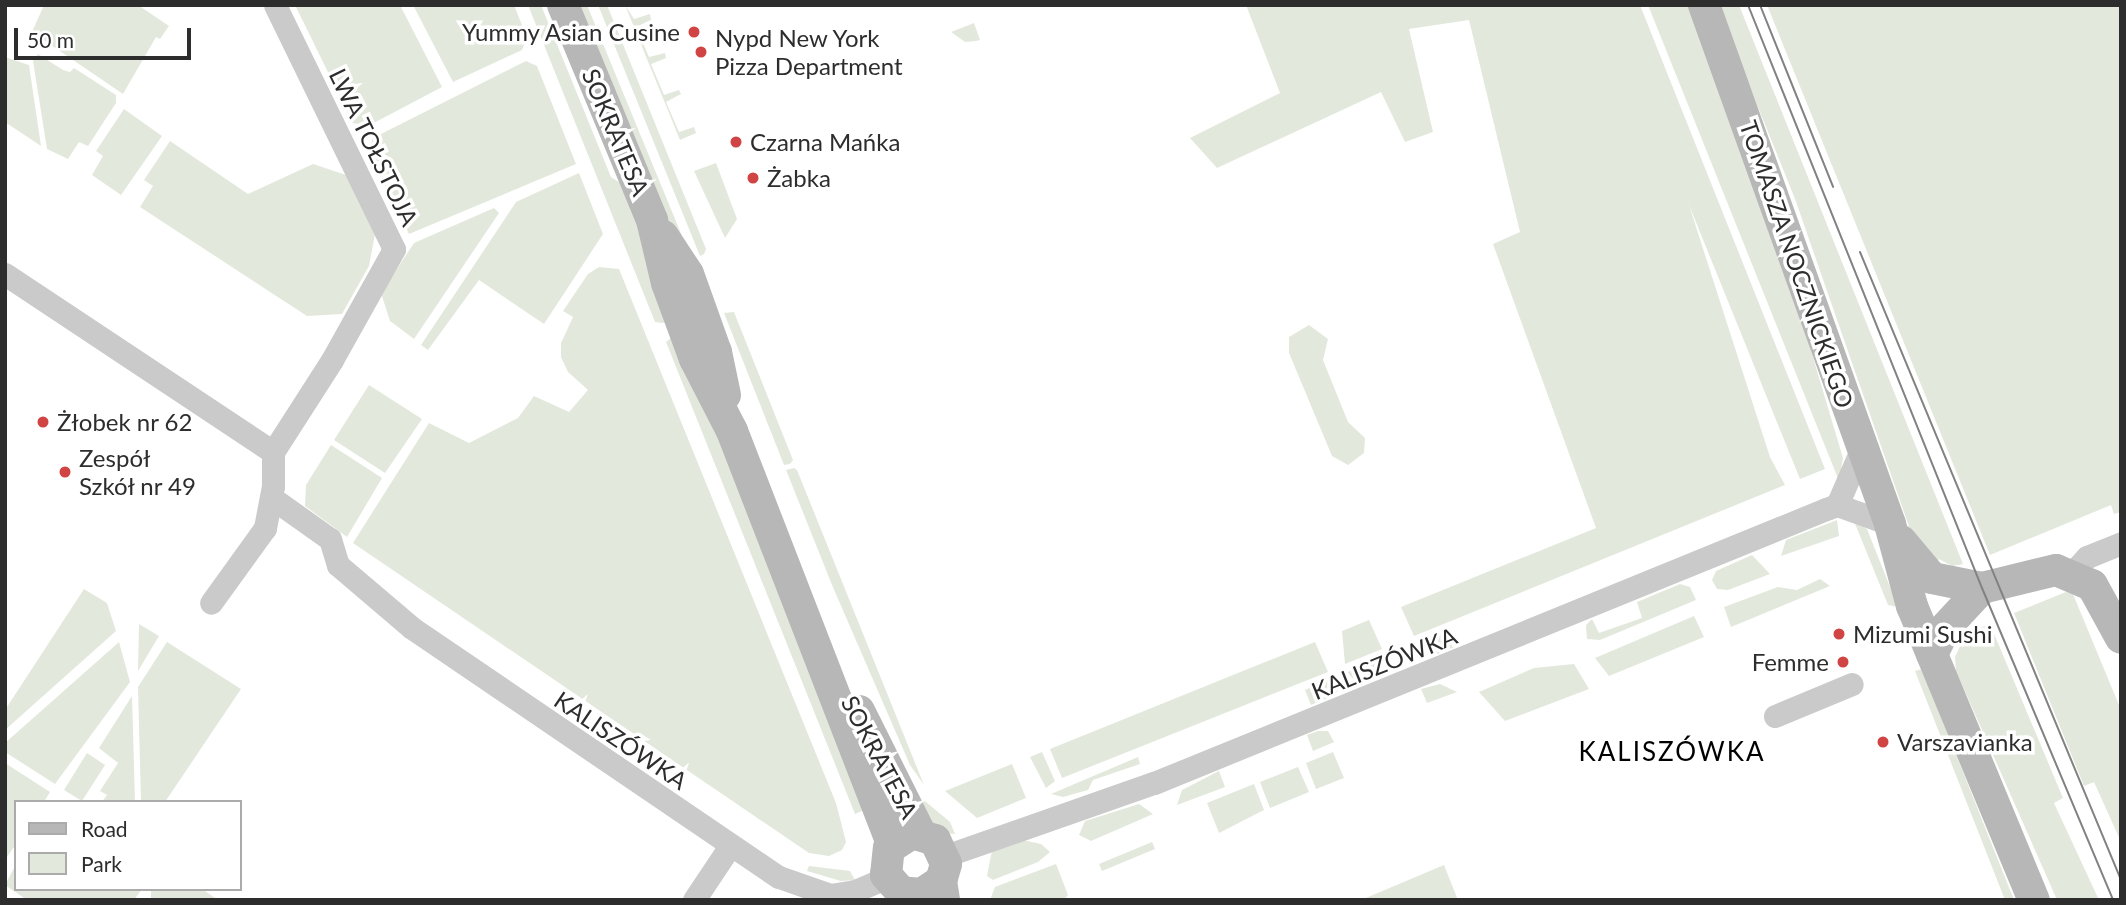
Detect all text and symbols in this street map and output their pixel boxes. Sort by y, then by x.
scale bar [18,14,194,58]
place label: Yummy Asian Cusine [461,18,680,46]
marker: Yummy Asian Cusine [686,24,702,40]
place label: Nypd New York Pizza Department [715,24,903,80]
text: 50 m [27,27,74,52]
marker: Nypd New York Pizza Department [693,44,709,60]
street label: LWA TOŁSTOJA [323,63,425,231]
street label: SOKRATESA [576,64,656,200]
street label: TOMASZA NOCZNICKIEGO [1734,116,1860,412]
place label: Czarna Mańka [750,128,900,156]
marker: Czarna Mańka [728,134,744,150]
place label: Żabka [767,164,831,192]
marker: Żabka [745,170,761,186]
place label: Żłobek nr 62 [57,408,193,436]
marker: Żłobek nr 62 [35,414,51,430]
place label: Zespół Szkół nr 49 [79,444,197,500]
marker: Zespół Szkół nr 49 [57,464,73,480]
place label: Mizumi Sushi [1853,620,1992,648]
street label: KALISZÓWKA [1307,621,1461,705]
marker: Mizumi Sushi [1831,626,1847,642]
place label: Femme [1752,648,1829,676]
marker: Femme [1835,654,1851,670]
street label: KALISZÓWKA [549,685,693,795]
street label: SOKRATESA [836,691,924,823]
place label: Varszavianka [1897,728,2033,756]
marker: Varszavianka [1875,734,1891,750]
district label: KALISZÓWKA [1580,736,1764,768]
legend [14,800,242,891]
text: Road [81,816,128,841]
text: Park [81,851,122,876]

